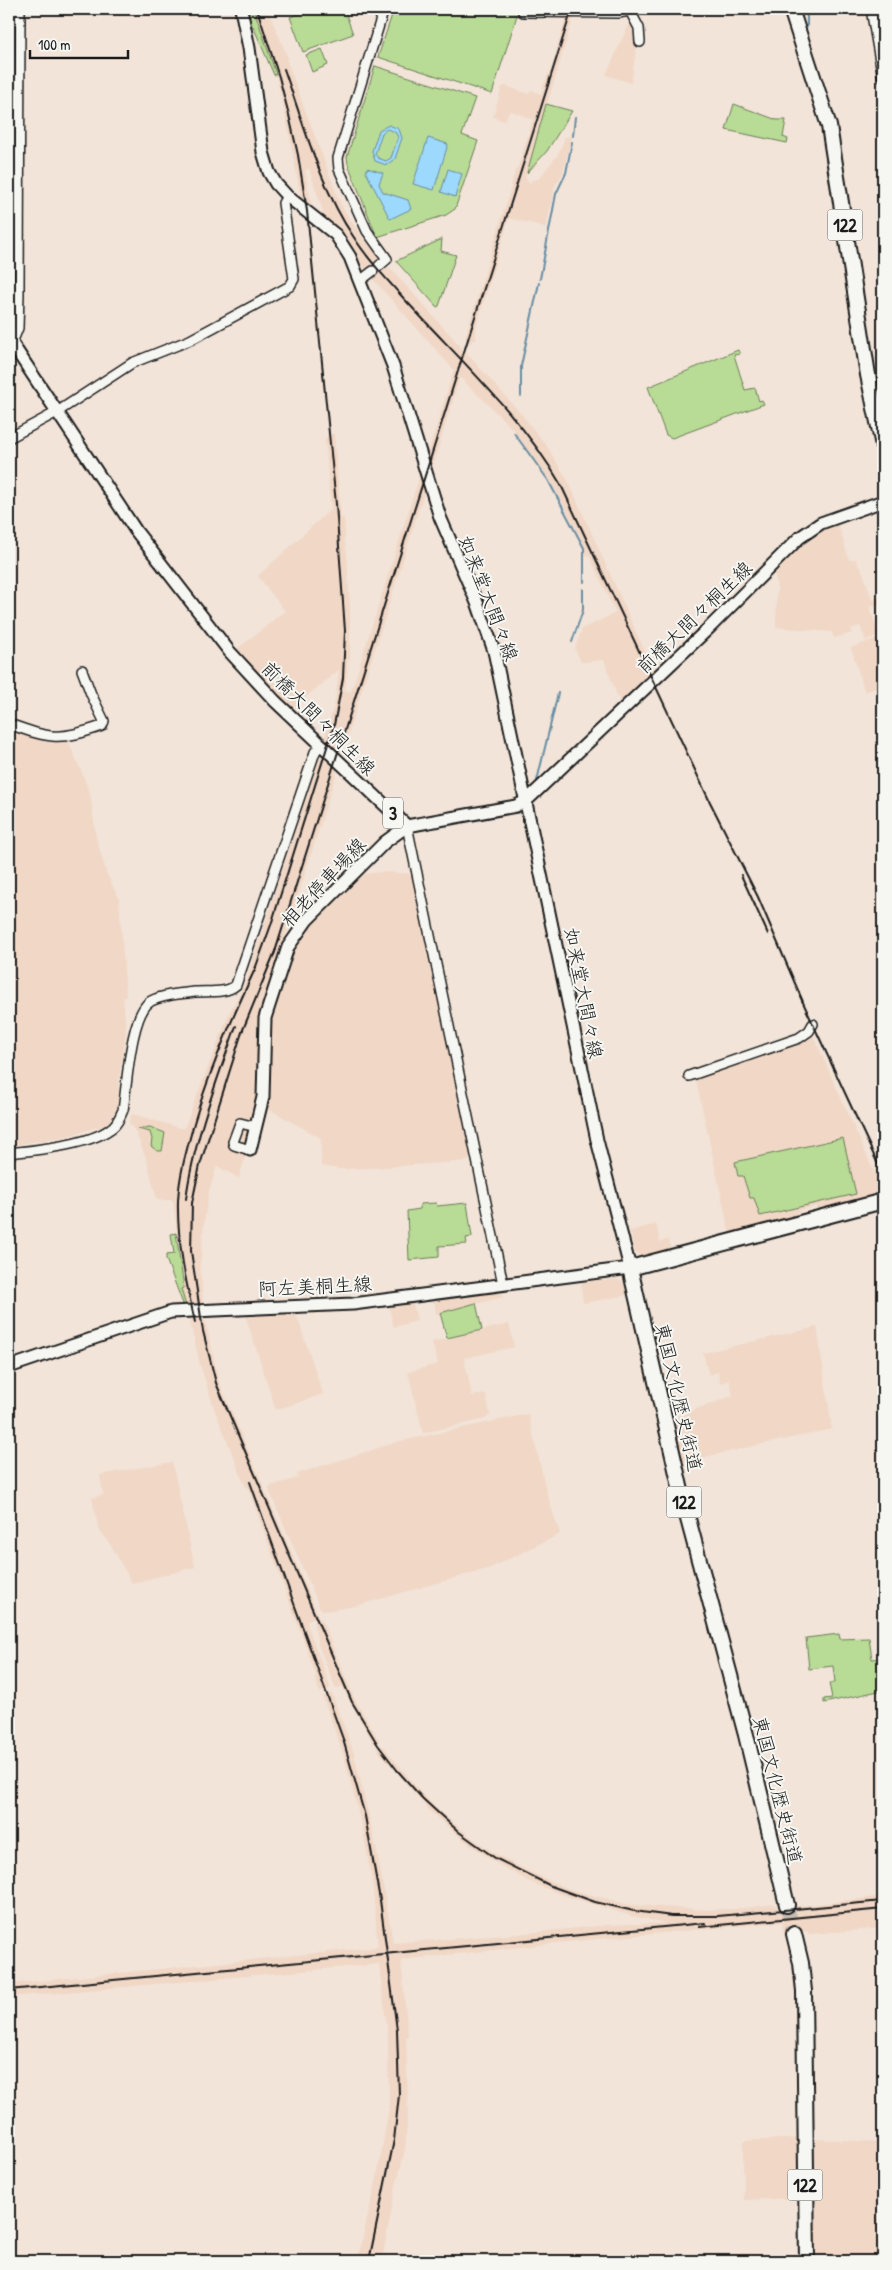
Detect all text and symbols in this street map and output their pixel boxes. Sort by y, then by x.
scale bar [30,28,128,60]
text: 100 m [38,34,71,55]
road number: 122 [828,210,862,240]
street label: 如来堂大間々線 [453,531,525,665]
street label: 前橋大間々桐生線 [630,555,758,679]
street label: 前橋大間々桐生線 [256,655,382,781]
road number: 3 [383,798,403,828]
street label: 相老停車場線 [275,831,371,933]
street label: 如来堂大間々線 [559,925,609,1061]
street label: 阿左美桐生線 [257,1270,373,1302]
street label: 東国文化歴史街道 [649,1320,709,1474]
road number: 122 [666,1486,702,1518]
street label: 東国文化歴史街道 [747,1713,809,1867]
road number: 122 [788,2170,822,2200]

